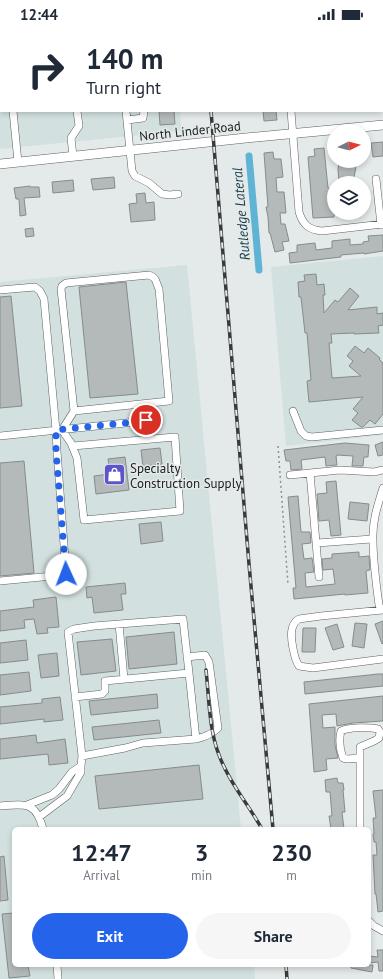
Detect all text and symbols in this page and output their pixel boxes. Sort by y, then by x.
text: 12:44 [20,5,58,24]
text: 140 m [86,40,163,77]
icon: right [20,44,72,96]
text: Turn right [86,76,161,99]
street label: North Linder Road [138,117,242,145]
north arrow [327,124,371,168]
map controls [327,124,371,220]
water label: Rutledge Lateral [228,167,254,261]
button: layers [327,176,371,220]
pin [129,403,163,437]
icon: arrive [135,409,157,431]
place label: Specialty Construction Supply [130,460,242,492]
shop icon: Specialty Construction Supply [102,462,128,488]
position arrow [45,553,87,595]
text: 12:47 [71,837,132,868]
text: 3 [195,837,208,868]
text: 230 [271,837,312,868]
text: Arrival [83,867,120,884]
text: min [191,867,212,884]
text: m [286,867,297,884]
button: Exit [32,913,188,959]
button: Share [196,913,351,959]

